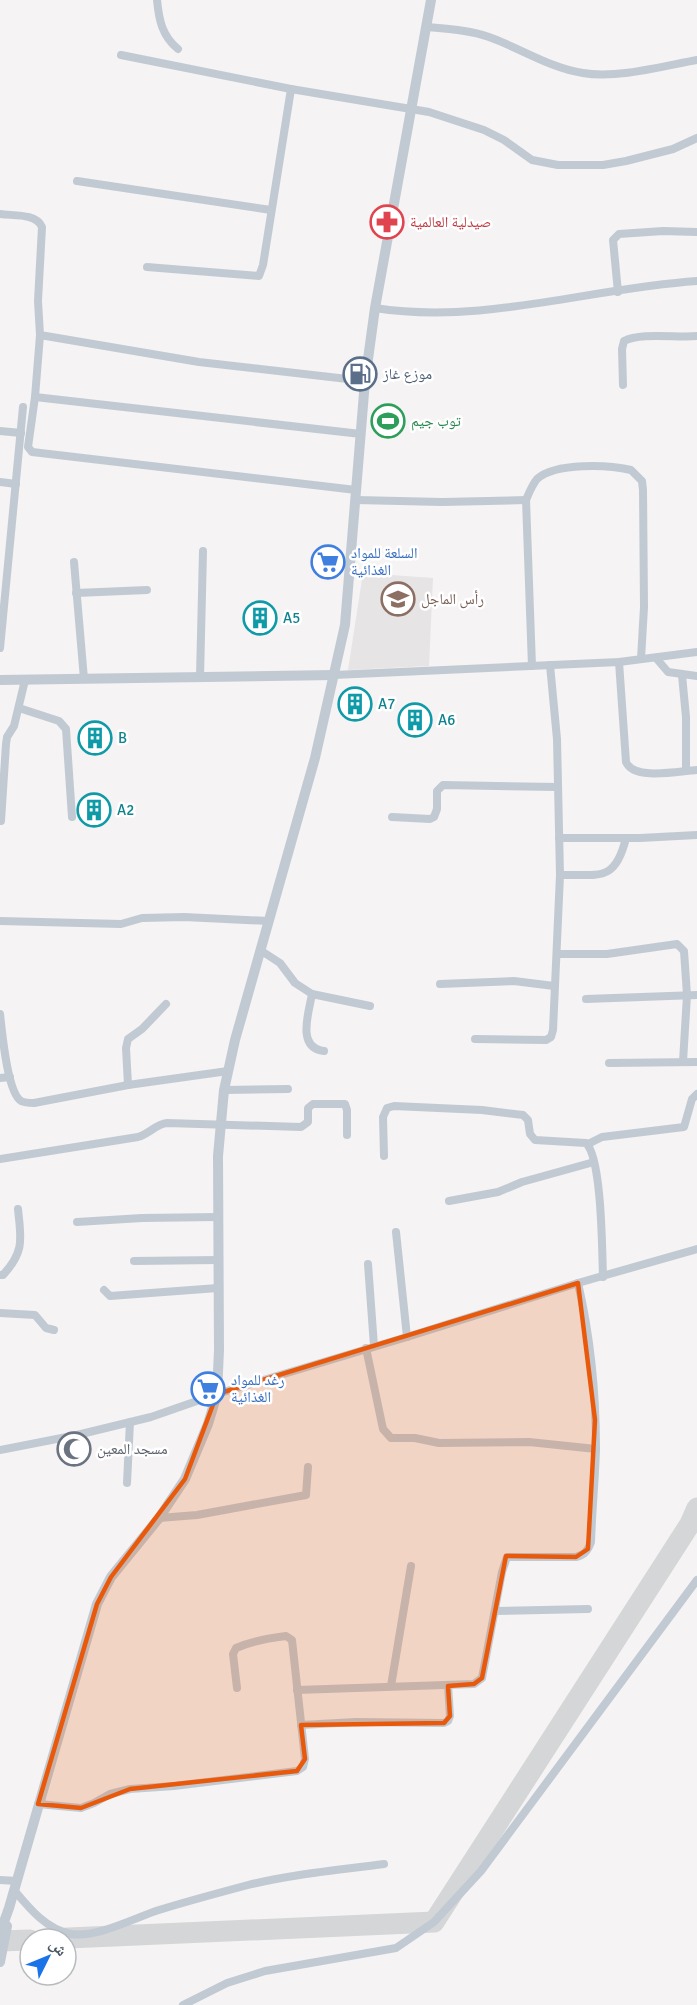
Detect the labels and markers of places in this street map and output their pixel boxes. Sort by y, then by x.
pharmacy icon: صيدلية العالمية [369,204,405,240]
place label: صيدلية العالمية [410,213,491,231]
fuel station icon: موزع غاز [342,356,378,392]
place label: موزع غاز [382,365,432,384]
sports icon: توب جيم [370,403,406,439]
place label: توب جيم [411,412,461,431]
supermarket icon: السلعة للمواد الغذائية [310,544,346,580]
place label: السلعة للمواد الغذائية [351,544,418,579]
school or university icon: رأس الماجل [380,581,416,617]
place label: رأس الماجل [421,590,484,609]
building icon: A5 [242,600,278,636]
place label: A5 [283,609,300,627]
building icon: A7 [337,686,373,722]
place label: A7 [378,695,395,713]
building icon: A6 [397,702,433,738]
place label: A6 [438,711,455,729]
building icon: B [77,720,113,756]
place label: B [118,729,127,747]
building icon: A2 [76,792,112,828]
place label: A2 [117,801,134,819]
supermarket icon: رغد للمواد الغذائية [190,1371,226,1407]
place label: رغد للمواد الغذائية [231,1371,285,1406]
mosque icon: مسجد المعين [56,1431,92,1467]
place label: مسجد المعين [97,1440,168,1459]

